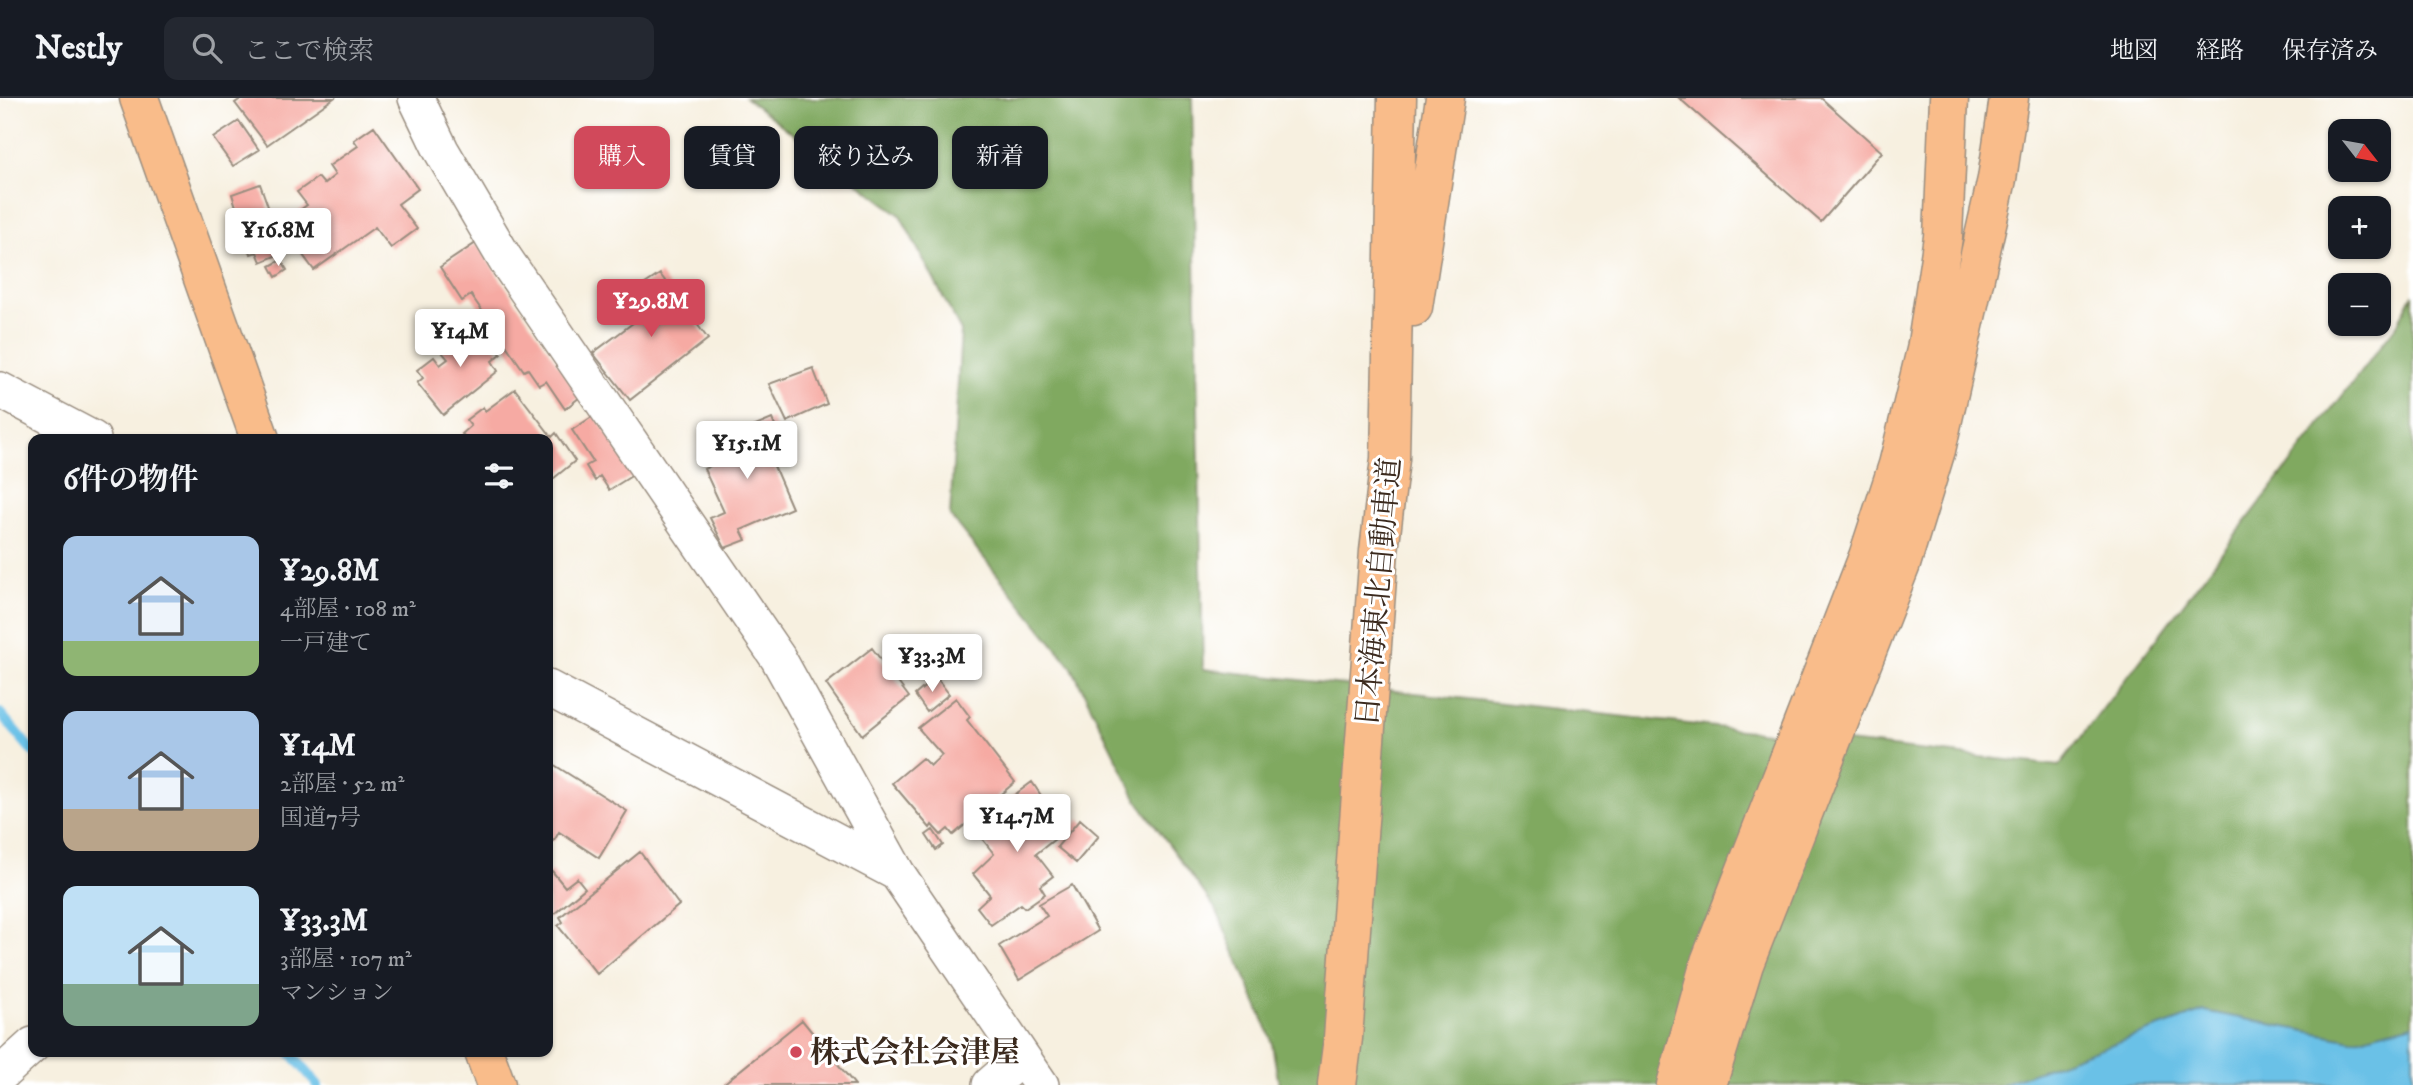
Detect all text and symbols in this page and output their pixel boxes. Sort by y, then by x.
search box [164,17,654,80]
text: Nestly [35,28,122,69]
icon: search [188,29,226,67]
text: ここで検索 [244,35,374,68]
text: 地図 [2110,36,2158,66]
text: 経路 [2196,36,2244,66]
text: 保存済み [2282,36,2378,66]
north arrow [2328,119,2390,182]
map controls [2328,119,2391,336]
chip: 購入 [574,126,670,189]
chip: 賃貸 [684,126,780,189]
chip: 絞り込み [794,126,938,189]
chip: 新着 [952,126,1048,189]
button: + [2328,196,2391,259]
pin: ¥16.8M [221,208,335,268]
text: ¥16.8M [241,216,315,245]
button: − [2328,273,2391,336]
pin: ¥29.8M [594,280,708,339]
text: ¥29.8M [613,287,689,316]
pin: ¥14M [419,310,501,369]
text: ¥14M [431,317,489,346]
pin: ¥15.1M [690,422,804,481]
text: ¥15.1M [712,429,782,458]
street label: 日本海東北自動車道 [1349,456,1410,728]
icon: filters [480,457,518,495]
text: 6件の物件 [63,462,199,499]
text: ¥29.8M [280,553,379,590]
icon: home [119,564,203,648]
text: 4部屋 · 108 m² [280,595,416,624]
text: 一戸建て [280,629,372,658]
pin: ¥33.3M [875,634,989,694]
text: ¥33.3M [898,642,966,671]
text: ¥14M [280,728,356,765]
icon: home [119,739,203,823]
text: 2部屋 · 52 m² [280,770,404,799]
pin: ¥14.7M [960,794,1074,854]
text: ¥14.7M [980,802,1054,831]
text: 国道7号 [280,804,361,833]
text: ¥33.3M [280,903,368,940]
icon: home [119,914,203,998]
text: 3部屋 · 107 m² [280,945,412,974]
text: マンション [280,979,394,1008]
place label: 株式会社会津屋 [810,1035,1020,1072]
marker: 株式会社会津屋 [788,1044,804,1060]

